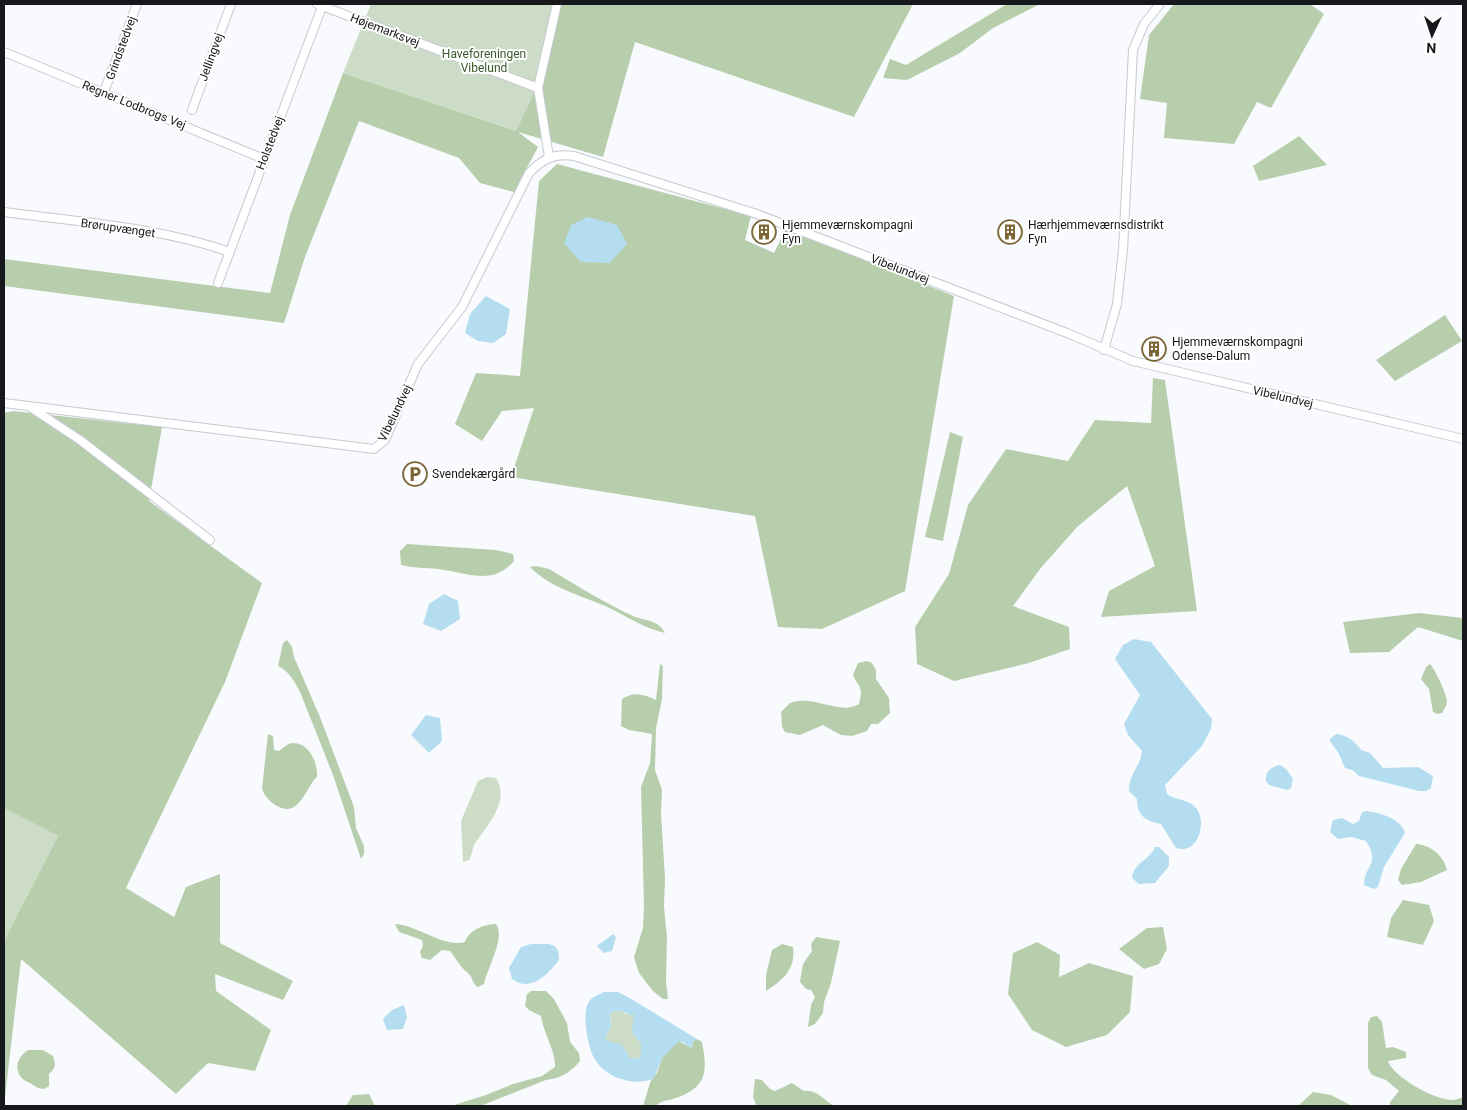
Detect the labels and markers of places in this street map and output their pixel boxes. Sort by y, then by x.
place label: Hjemmeværnskompagni Fyn [782,218,913,246]
place label: Hærhjemmeværnsdistrikt Fyn [1028,218,1164,246]
building icon: Hjemmeværnskompagni Fyn [751,219,777,245]
building icon: Hærhjemmeværnsdistrikt Fyn [997,219,1023,245]
place label: Hjemmeværnskompagni Odense-Dalum [1172,335,1303,363]
building icon: Hjemmeværnskompagni Odense-Dalum [1141,336,1167,362]
parking icon: Svendekærgård [402,461,428,487]
place label: Svendekærgård [432,467,515,481]

